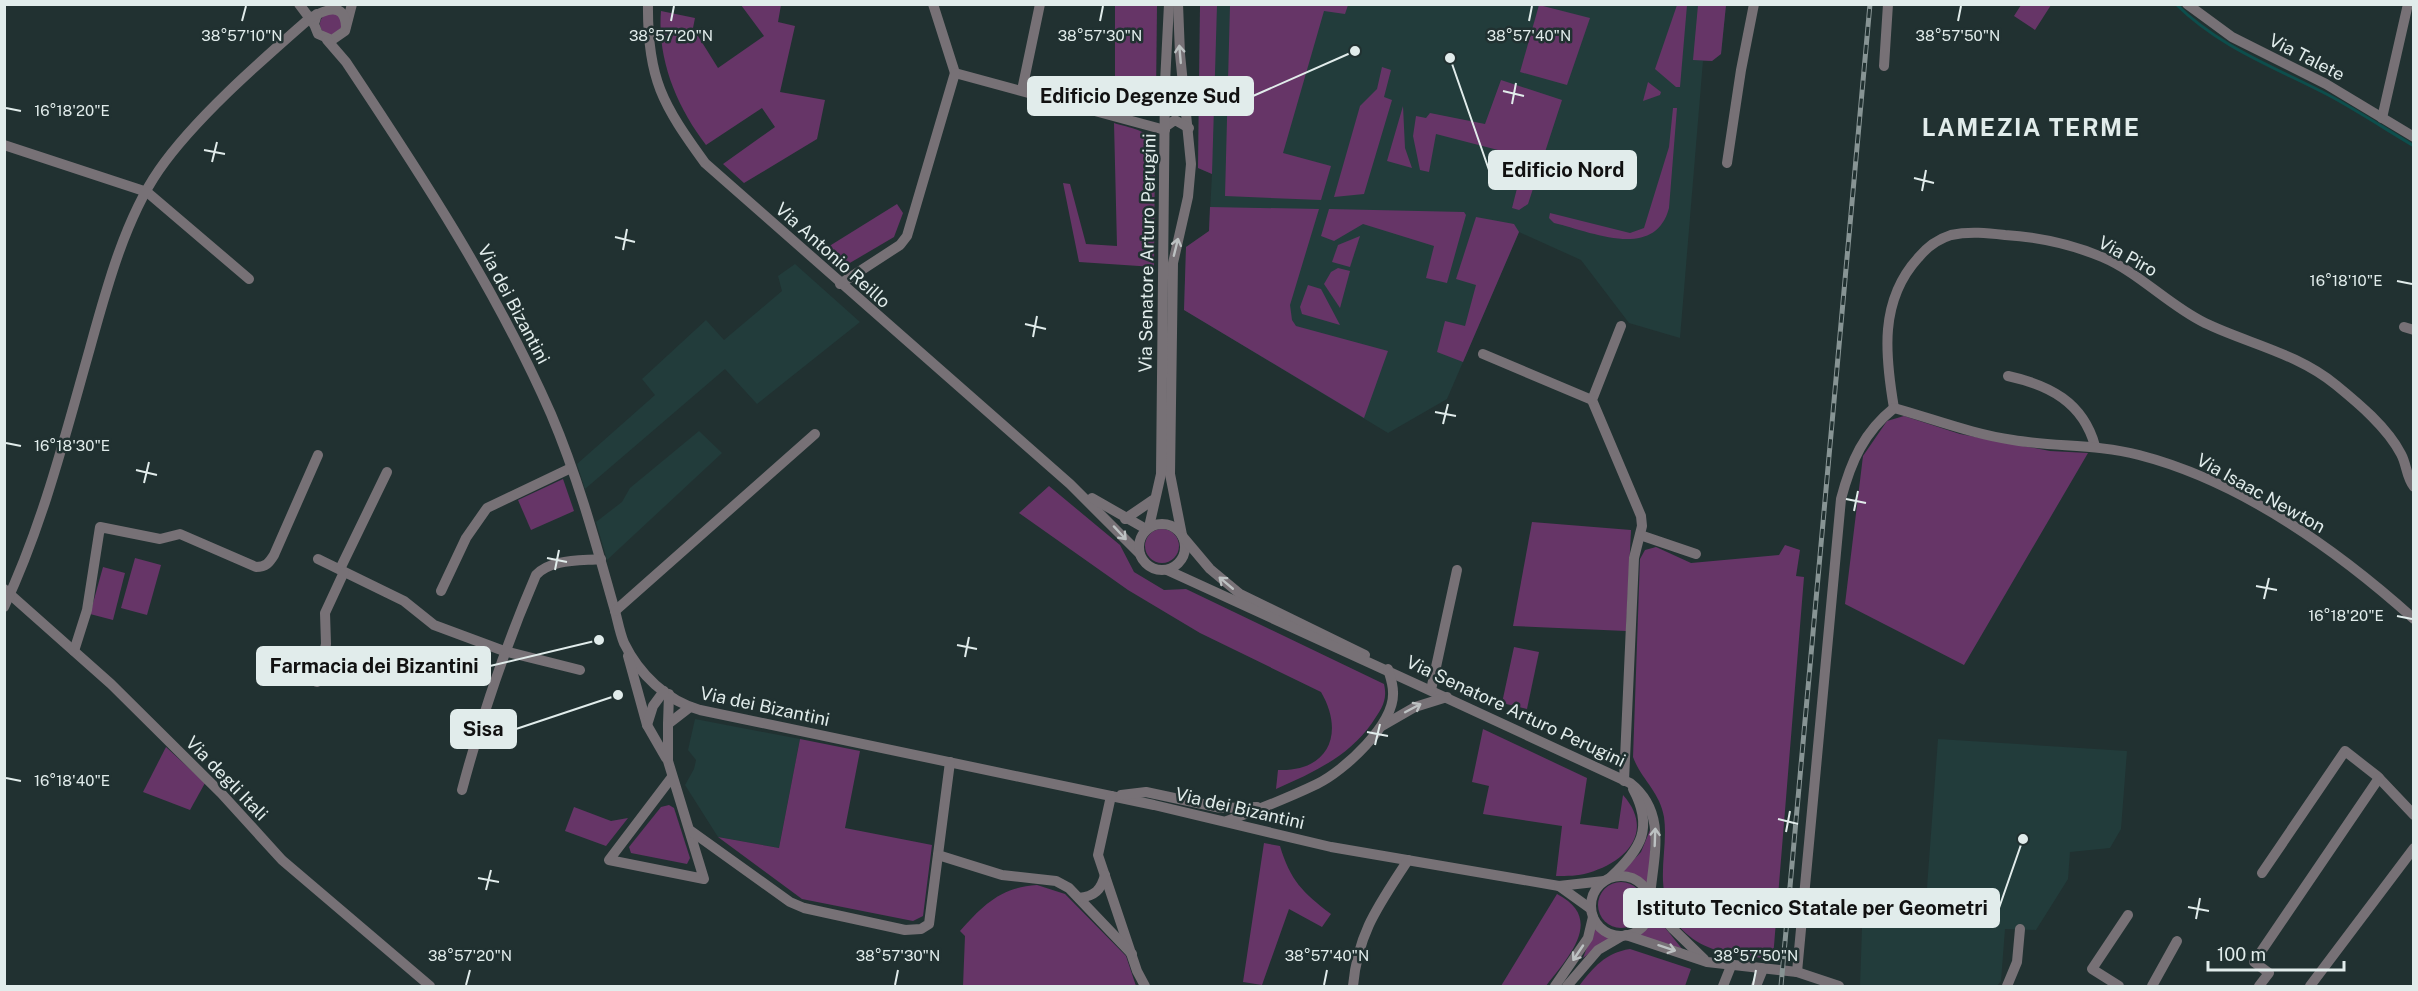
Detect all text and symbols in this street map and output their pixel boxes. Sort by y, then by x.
text: 38°57'10"N [201,27,283,44]
text: 38°57'20"N [629,27,713,44]
text: 38°57'30"N [1058,27,1142,44]
text: 38°57'40"N [1487,27,1571,44]
text: 38°57'50"N [1916,27,2000,44]
street label: Via Talete [2266,29,2348,85]
one-way arrow [1175,45,1186,65]
callout: Edificio Degenze Sud [1028,77,1253,115]
text: Edificio Degenze Sud [1040,84,1240,108]
text: 16°18'20"E [34,102,110,119]
district label: LAMEZIA TERME [1922,113,2140,141]
street label: Via Senatore Arturo Perugini [1134,133,1160,373]
callout: Edificio Nord [1489,151,1636,189]
text: Edificio Nord [1502,158,1624,182]
street label: Via Antonio Reillo [771,198,895,312]
street label: Via Piro [2095,231,2161,281]
one-way arrow [1170,238,1182,257]
street label: Via dei Bizantini [474,241,554,367]
text: 16°18'10"E [2310,272,2382,289]
text: 16°18'30"E [34,437,110,454]
street label: Via Isaac Newton [2193,449,2329,537]
one-way arrow [1113,525,1127,540]
one-way arrow [1219,576,1234,590]
text: 16°18'20"E [2308,607,2384,624]
callout: Farmacia dei Bizantini [257,647,490,685]
street label: Via Senatore Arturo Perugini [1403,651,1629,771]
text: Farmacia dei Bizantini [269,654,479,678]
street label: Via dei Bizantini [698,682,832,730]
one-way arrow [1404,702,1422,714]
callout: Sisa [451,710,516,748]
text: Sisa [462,717,504,741]
street label: Via degli Itali [182,732,272,824]
text: 16°18'40"E [34,772,110,789]
street label: Via dei Bizantini [1173,783,1307,833]
one-way arrow [1649,828,1660,848]
callout: Istituto Tecnico Statale per Geometri [1624,889,1999,927]
text: Istituto Tecnico Statale per Geometri [1636,896,1988,920]
scale bar [2208,934,2344,972]
one-way arrow [1657,944,1675,955]
text: 100 m [2217,944,2266,965]
one-way arrow [1572,945,1584,961]
text: 38°57'20"N [428,947,512,964]
text: 38°57'30"N [856,947,940,964]
text: 38°57'40"N [1285,947,1369,964]
text: 38°57'50"N [1714,947,1798,964]

